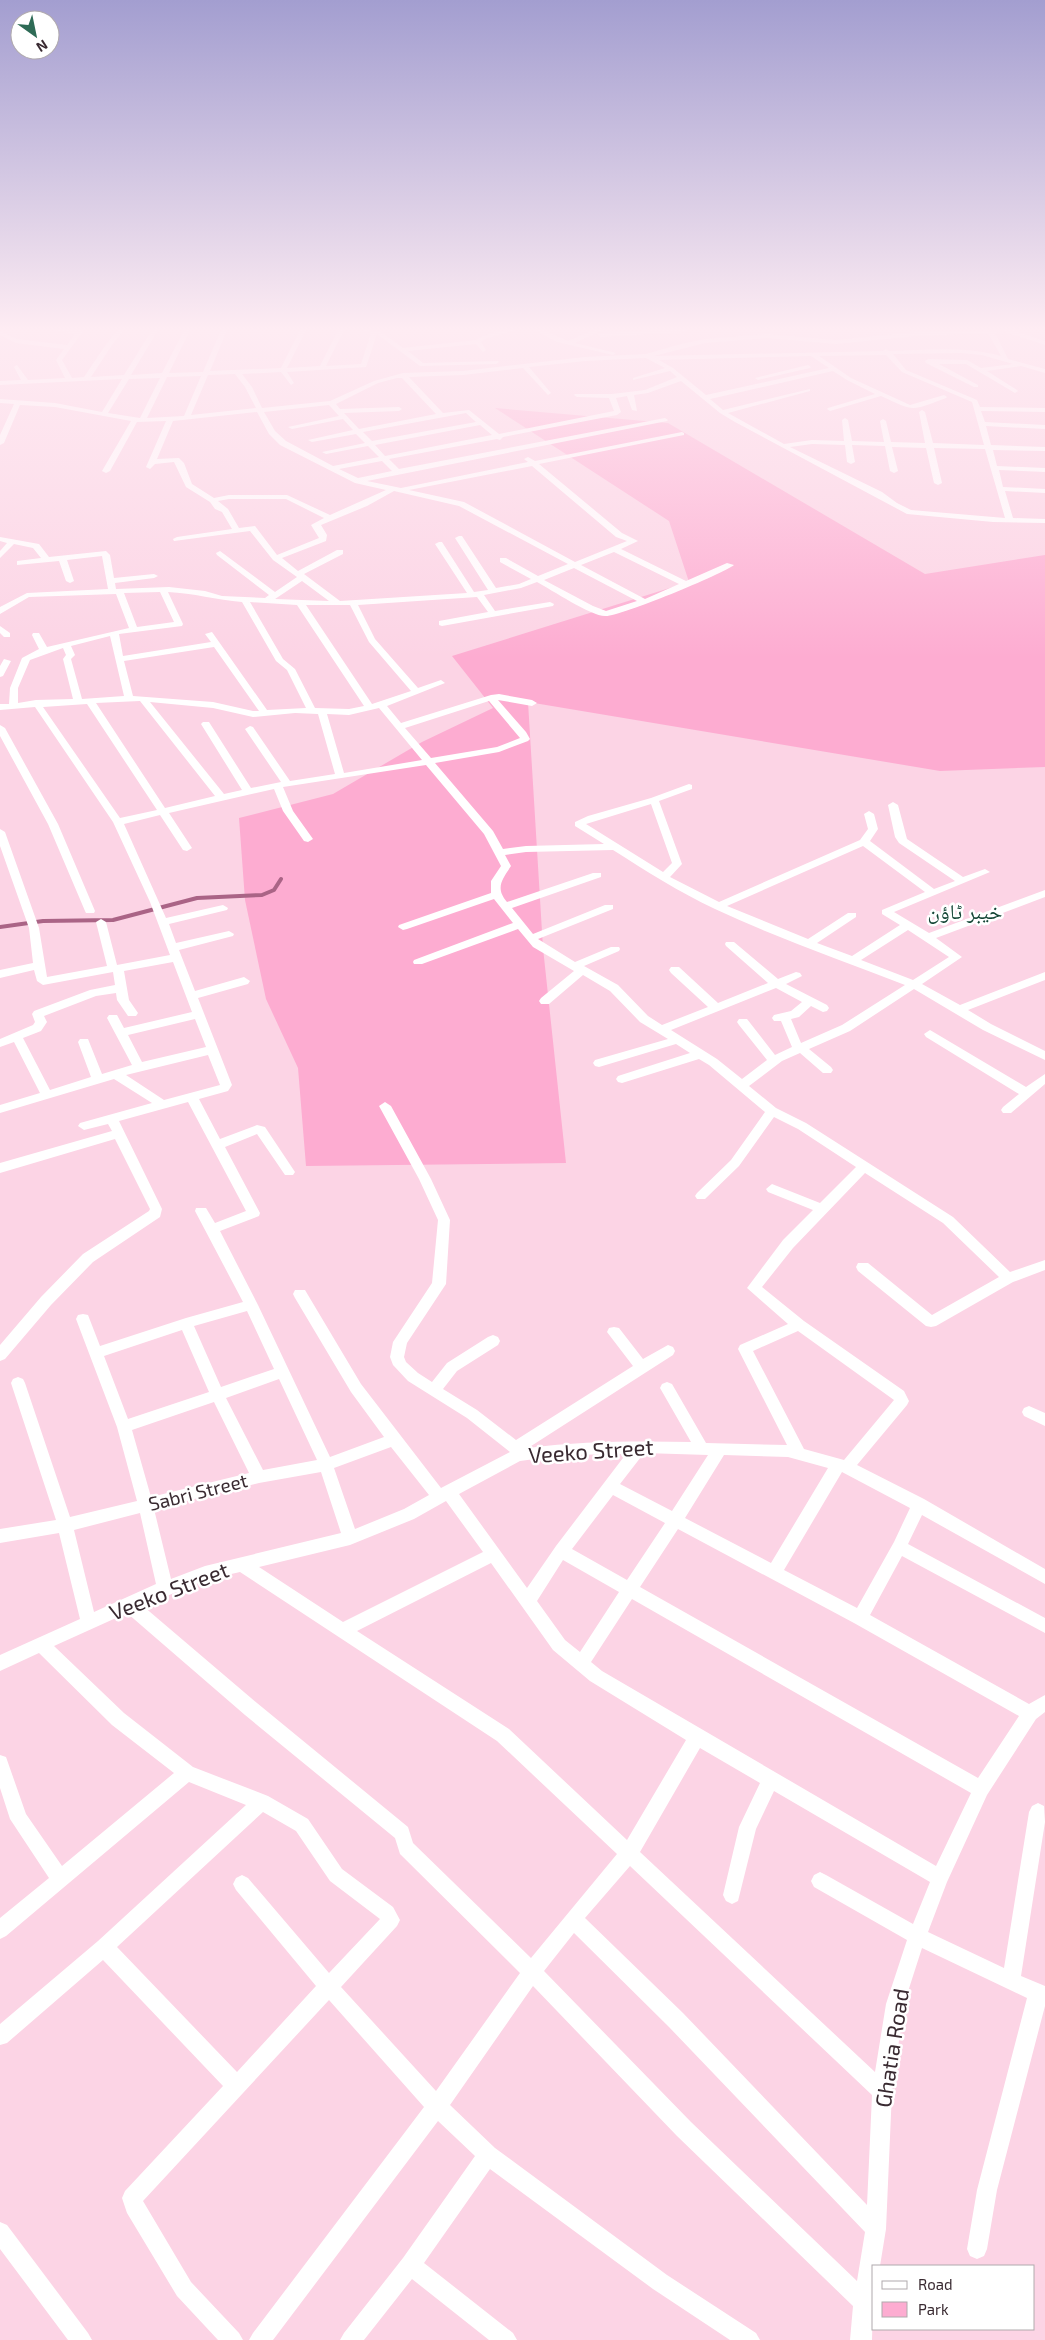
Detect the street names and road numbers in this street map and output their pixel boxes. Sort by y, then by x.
street label: Veeko Street [527,1433,654,1467]
street label: Sabri Street [146,1468,250,1515]
street label: Veeko Street [105,1555,232,1625]
street label: Ghatia Road [869,1986,913,2109]

